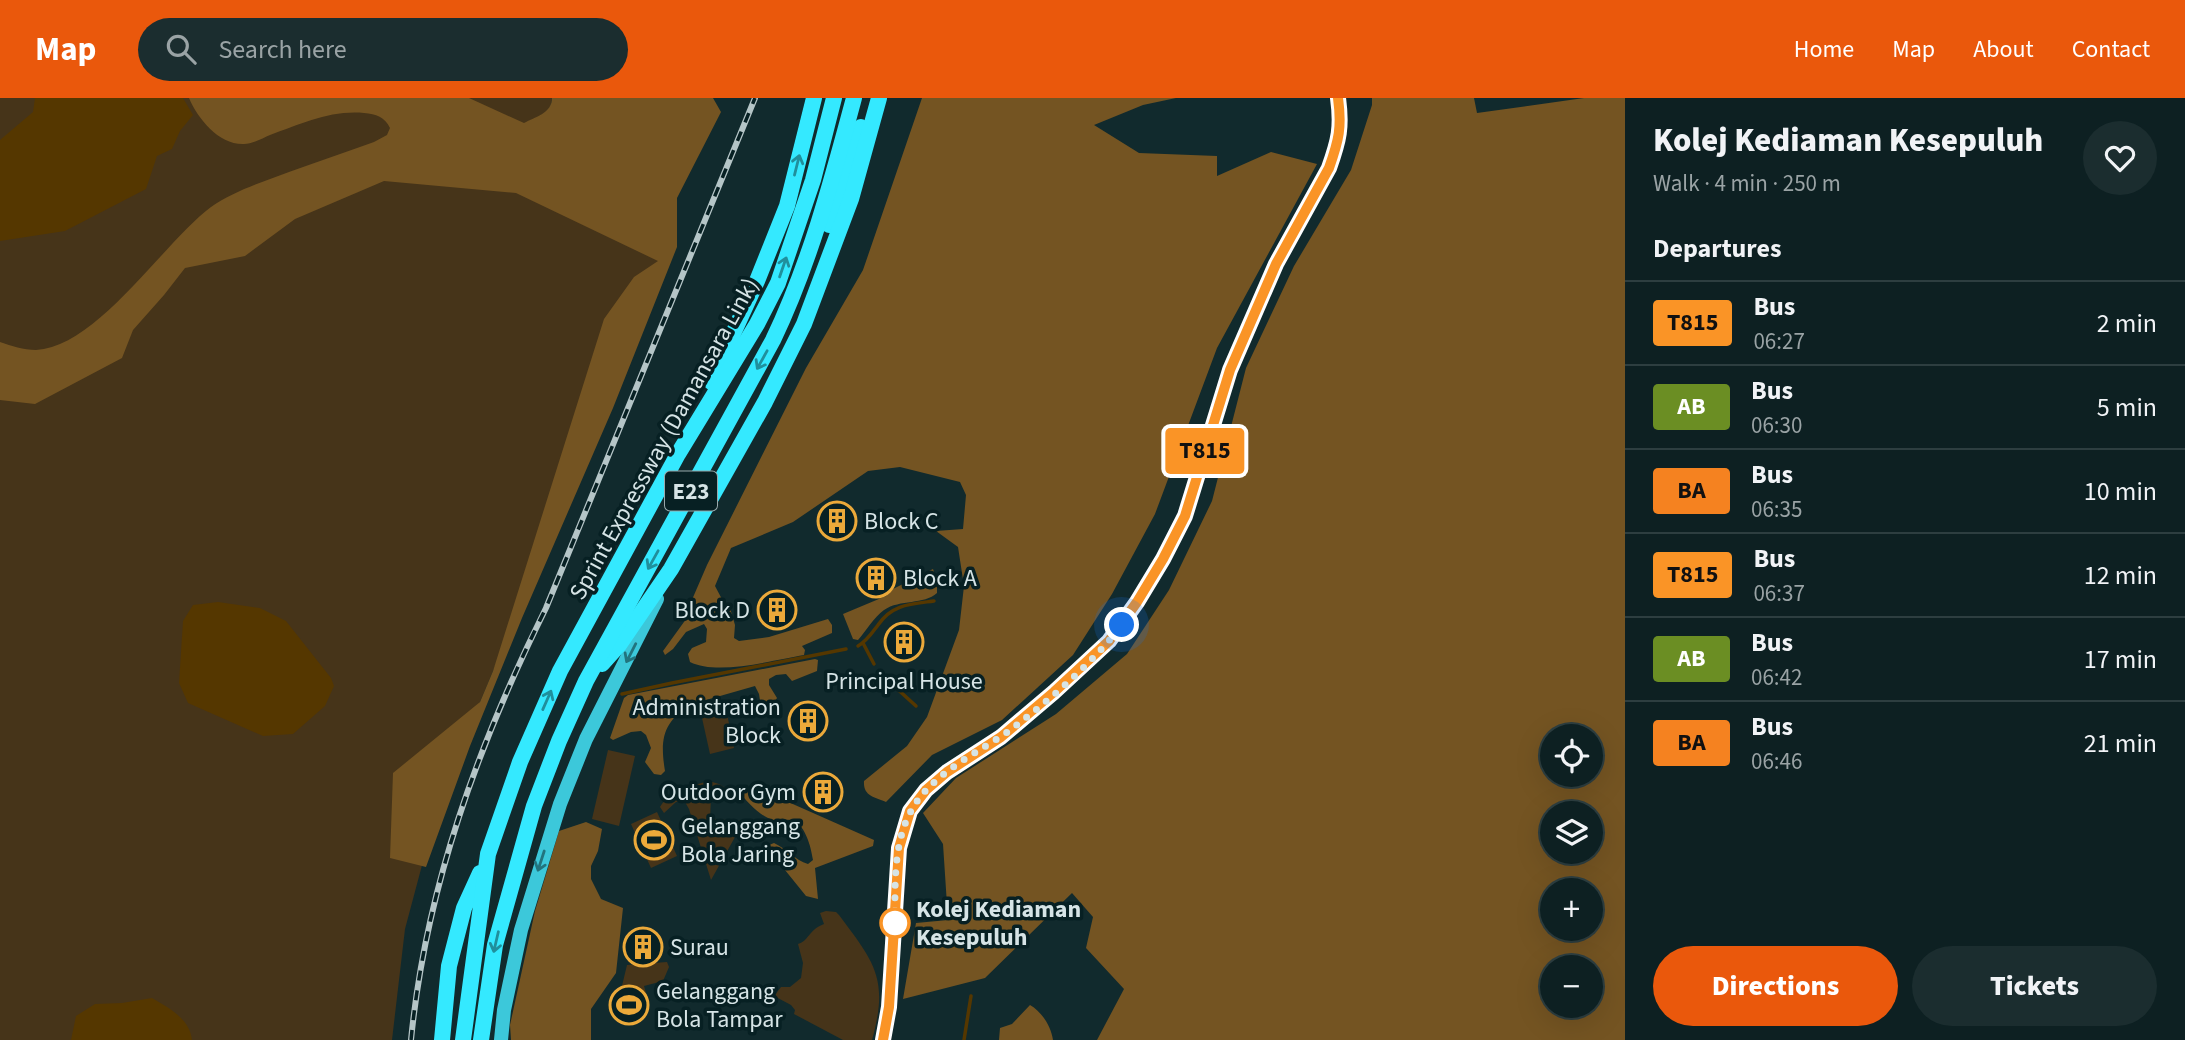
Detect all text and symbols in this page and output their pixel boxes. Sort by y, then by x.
search box [138,18,628,81]
text: Map [35,26,96,73]
icon: search [162,30,200,68]
text: Search here [218,31,347,68]
text: Home [1794,32,1854,67]
text: Map [1892,32,1935,67]
text: About [1973,32,2034,67]
text: Contact [2072,32,2150,67]
text: Kolej Kediaman Kesepuluh [1653,117,2043,164]
button: heart [2083,121,2157,195]
one-way arrow [791,154,804,177]
text: Walk · 4 min · 250 m [1653,167,1841,200]
text: Departures [1653,230,1781,267]
one-way arrow [778,256,790,278]
street label: Sprint Expressway (Damansara Link) [561,272,767,606]
text: Bus [1753,288,1795,325]
text: T815 [1667,305,1718,340]
text: 2 min [2097,305,2157,342]
text: 06:27 [1753,325,1805,358]
one-way arrow [755,350,769,370]
text: Bus [1751,372,1793,409]
text: AB [1677,389,1706,424]
text: 5 min [2097,389,2157,426]
text: 06:30 [1751,409,1802,442]
line badge: T815 [1156,428,1254,474]
text: T815 [1179,433,1231,468]
text: Bus [1751,456,1793,493]
road number: E23 [665,472,717,510]
text: BA [1677,473,1706,508]
text: 10 min [2084,473,2157,510]
text: 06:35 [1751,493,1802,526]
building icon: Block C [816,500,858,542]
place label: Block C [864,504,939,539]
text: Bus [1753,540,1795,577]
one-way arrow [646,549,659,570]
building icon: Block A [855,557,897,599]
text: T815 [1667,557,1718,592]
text: 12 min [2084,557,2157,594]
place label: Block A [903,561,977,596]
text: 06:37 [1753,577,1805,610]
building icon: Block D [756,589,798,631]
place label: Block D [674,593,750,628]
your location [1104,607,1139,642]
building icon: Principal House [883,621,925,663]
text: Bus [1751,624,1793,661]
text: AB [1677,641,1706,676]
text: 17 min [2084,641,2157,678]
one-way arrow [624,642,638,663]
text: 06:42 [1751,661,1802,694]
place label: Principal House [825,664,983,699]
one-way arrow [541,690,554,711]
place label: Administration Block [632,690,781,753]
building icon: Administration Block [787,700,829,742]
text: Bus [1751,708,1793,745]
map controls [1540,724,1603,1018]
button: locate [1540,724,1603,787]
text: BA [1677,725,1706,760]
text: 21 min [2084,725,2157,762]
text: 06:46 [1751,745,1802,778]
building icon: Outdoor Gym [802,771,844,813]
place label: Outdoor Gym [661,775,796,810]
button: layers [1540,801,1603,864]
place label: Gelanggang Bola Jaring [681,809,800,872]
sports icon: Gelanggang Bola Jaring [633,819,675,861]
one-way arrow [534,850,547,872]
button: + [1540,878,1603,941]
place label: Kolej Kediaman Kesepuluh [916,892,1081,955]
marker: Kolej Kediaman Kesepuluh [880,908,910,938]
building icon: Surau [622,926,664,968]
one-way arrow [489,930,502,953]
place label: Surau [670,930,729,965]
button: Directions [1653,946,1898,1026]
button: Tickets [1912,946,2157,1026]
button: − [1540,955,1603,1018]
place label: Gelanggang Bola Tampar [656,974,783,1037]
sports icon: Gelanggang Bola Tampar [608,984,650,1026]

